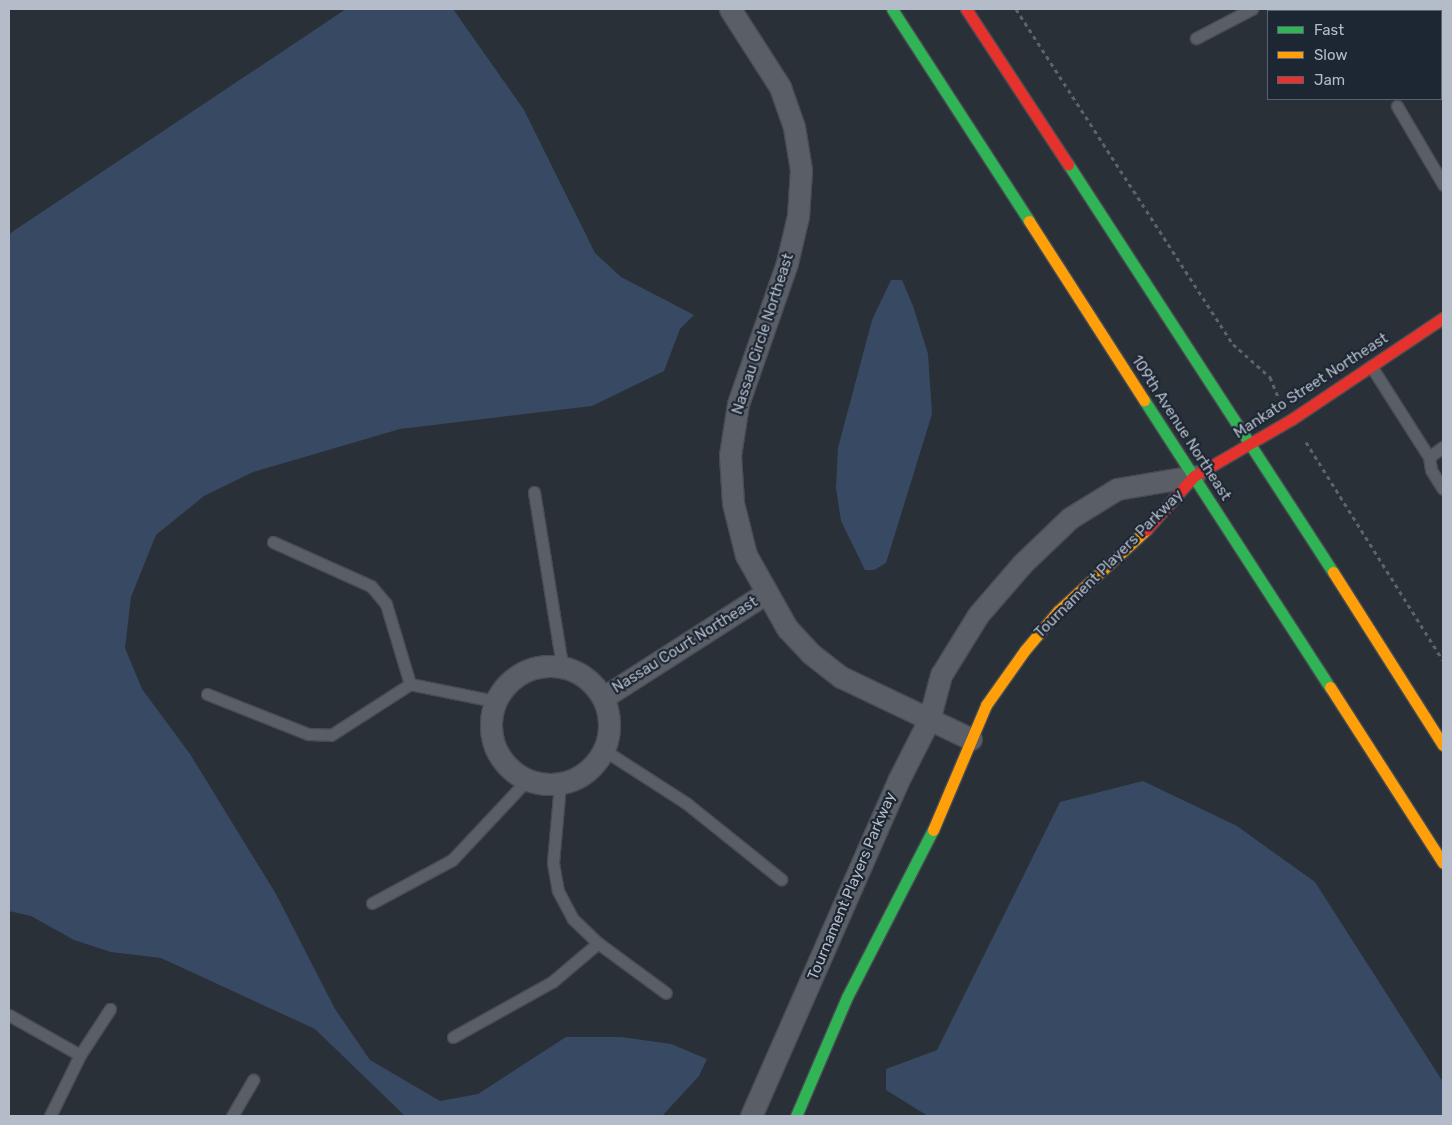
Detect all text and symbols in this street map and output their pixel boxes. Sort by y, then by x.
legend [1267,10,1442,100]
text: Fast [1314,21,1344,39]
text: Slow [1314,46,1347,64]
text: Jam [1314,71,1345,89]
street label: Nassau Circle Northeast [728,251,798,417]
street label: Mankato Street Northeast [1231,329,1391,443]
street label: 109th Avenue Northeast [1127,352,1235,504]
street label: Tournament Players Parkway [1031,486,1187,642]
street label: Nassau Court Northeast [609,593,761,697]
street label: Tournament Players Parkway [804,789,900,983]

